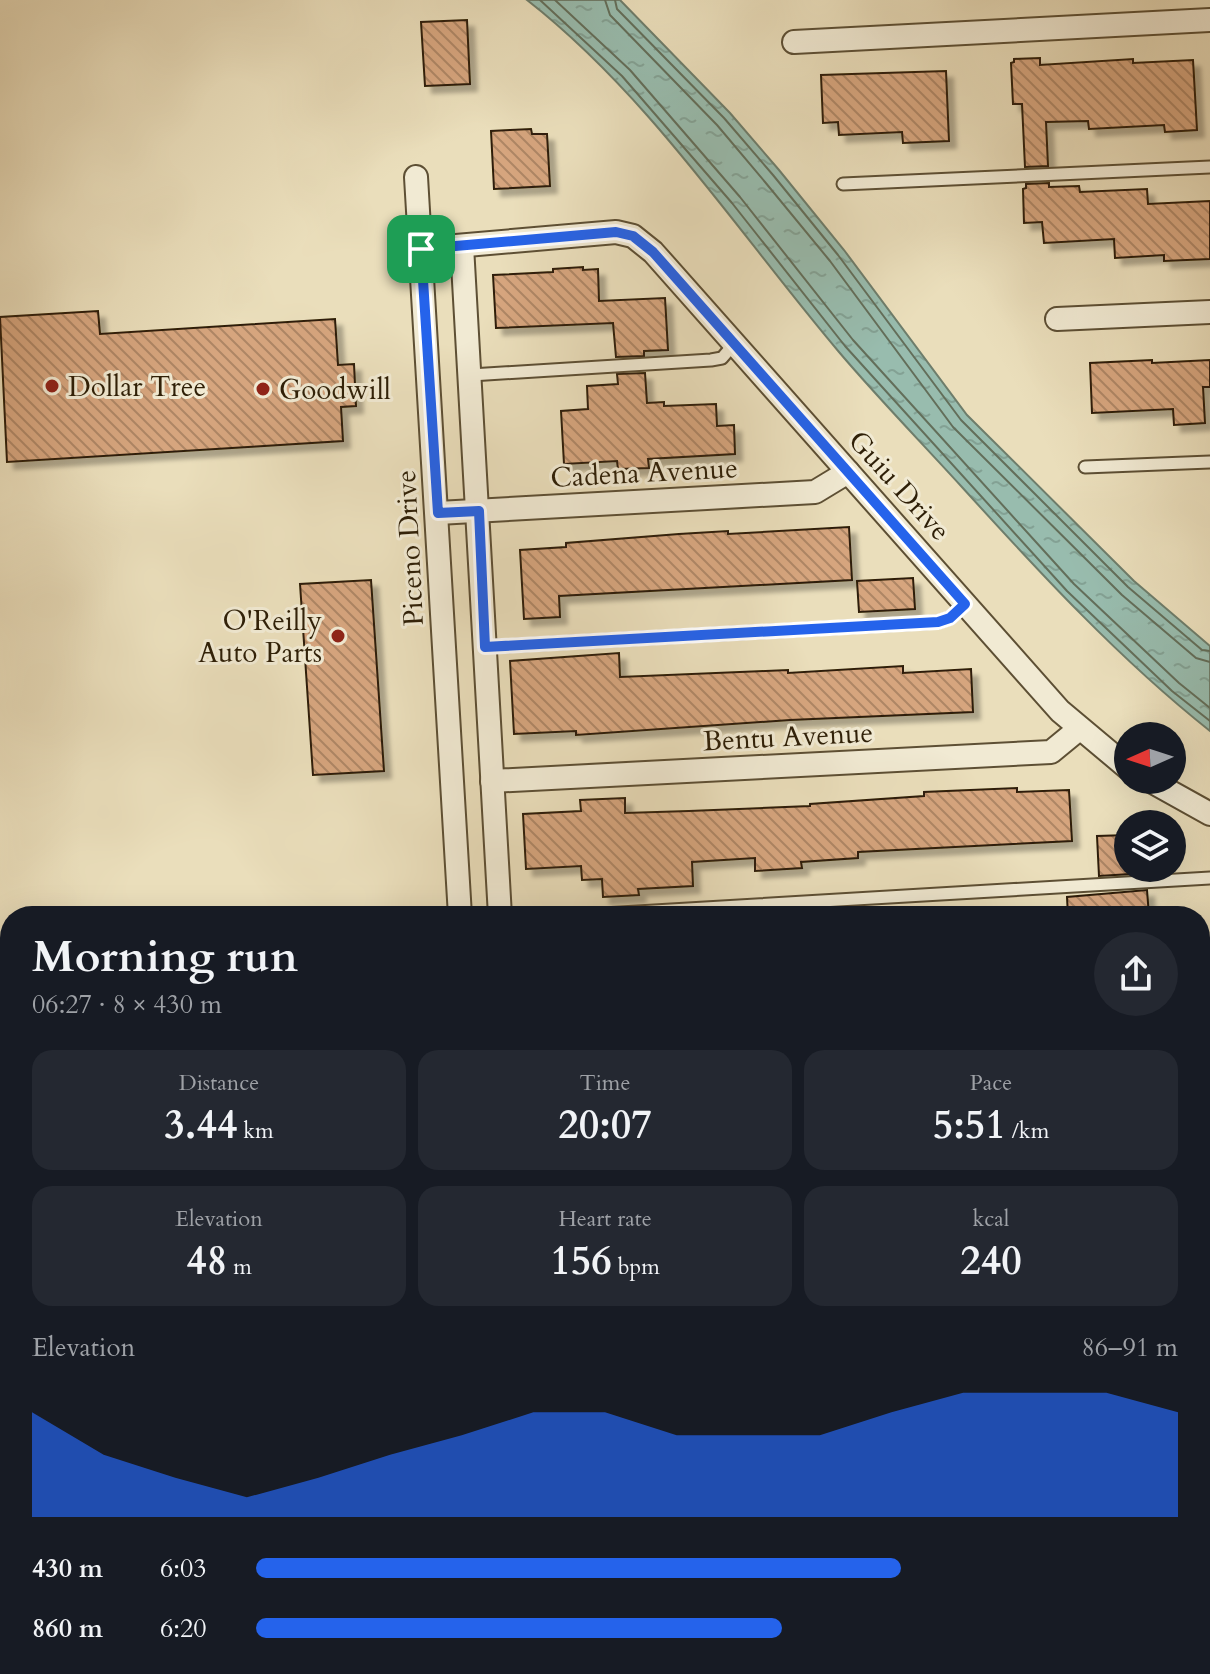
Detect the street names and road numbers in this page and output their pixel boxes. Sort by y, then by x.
street label: Guiu Drive [840,422,959,549]
street label: Cadena Avenue [549,449,739,497]
street label: Piceno Drive [387,469,433,627]
street label: Bentu Avenue [702,714,874,760]

